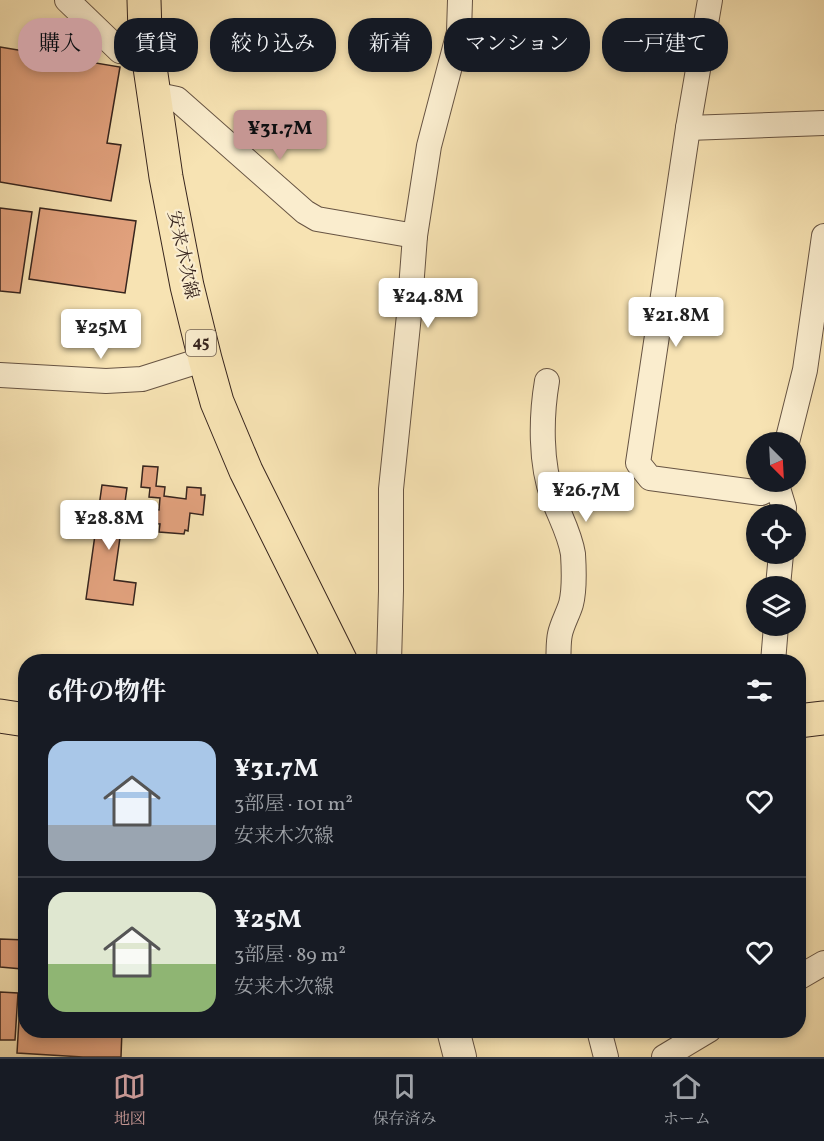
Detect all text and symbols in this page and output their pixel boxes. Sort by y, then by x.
chip: 購入 [18,18,102,72]
chip: 賃貸 [114,18,198,72]
chip: 絞り込み [210,18,336,72]
chip: 新着 [348,18,432,72]
chip: マンション [444,18,590,72]
chip: 一戸建て [602,18,728,72]
pin: ¥31.7M [231,110,329,161]
text: ¥31.7M [248,115,312,143]
street label: 安来木次線 [160,208,204,302]
pin: ¥24.8M [379,278,477,329]
text: ¥24.8M [393,283,463,311]
pin: ¥21.8M [627,297,725,348]
text: ¥21.8M [643,302,709,330]
pin: ¥25M [65,309,137,360]
text: ¥25M [75,314,127,342]
road number: 45 [186,330,216,356]
north arrow [746,432,806,492]
map controls [746,432,806,636]
pin: ¥26.7M [537,472,635,523]
text: ¥26.7M [552,477,620,505]
pin: ¥28.8M [60,500,158,551]
button: locate [746,504,806,564]
text: ¥28.8M [74,505,144,533]
button: layers [746,576,806,636]
icon: filters [743,674,776,707]
text: 6件の物件 [48,675,166,711]
text: ¥31.7M [234,751,318,787]
icon: home [96,765,168,837]
icon: heart [743,785,776,818]
text: 3部屋 · 101 m² [234,791,353,819]
text: 安来木次線 [234,823,334,851]
text: ¥25M [234,902,302,938]
icon: home [96,916,168,988]
icon: heart [743,936,776,969]
text: 3部屋 · 89 m² [234,942,346,970]
text: 安来木次線 [234,974,334,1002]
tab: 地図 [113,1070,146,1131]
tab: 保存済み [372,1070,436,1131]
tab: ホーム [663,1070,711,1131]

